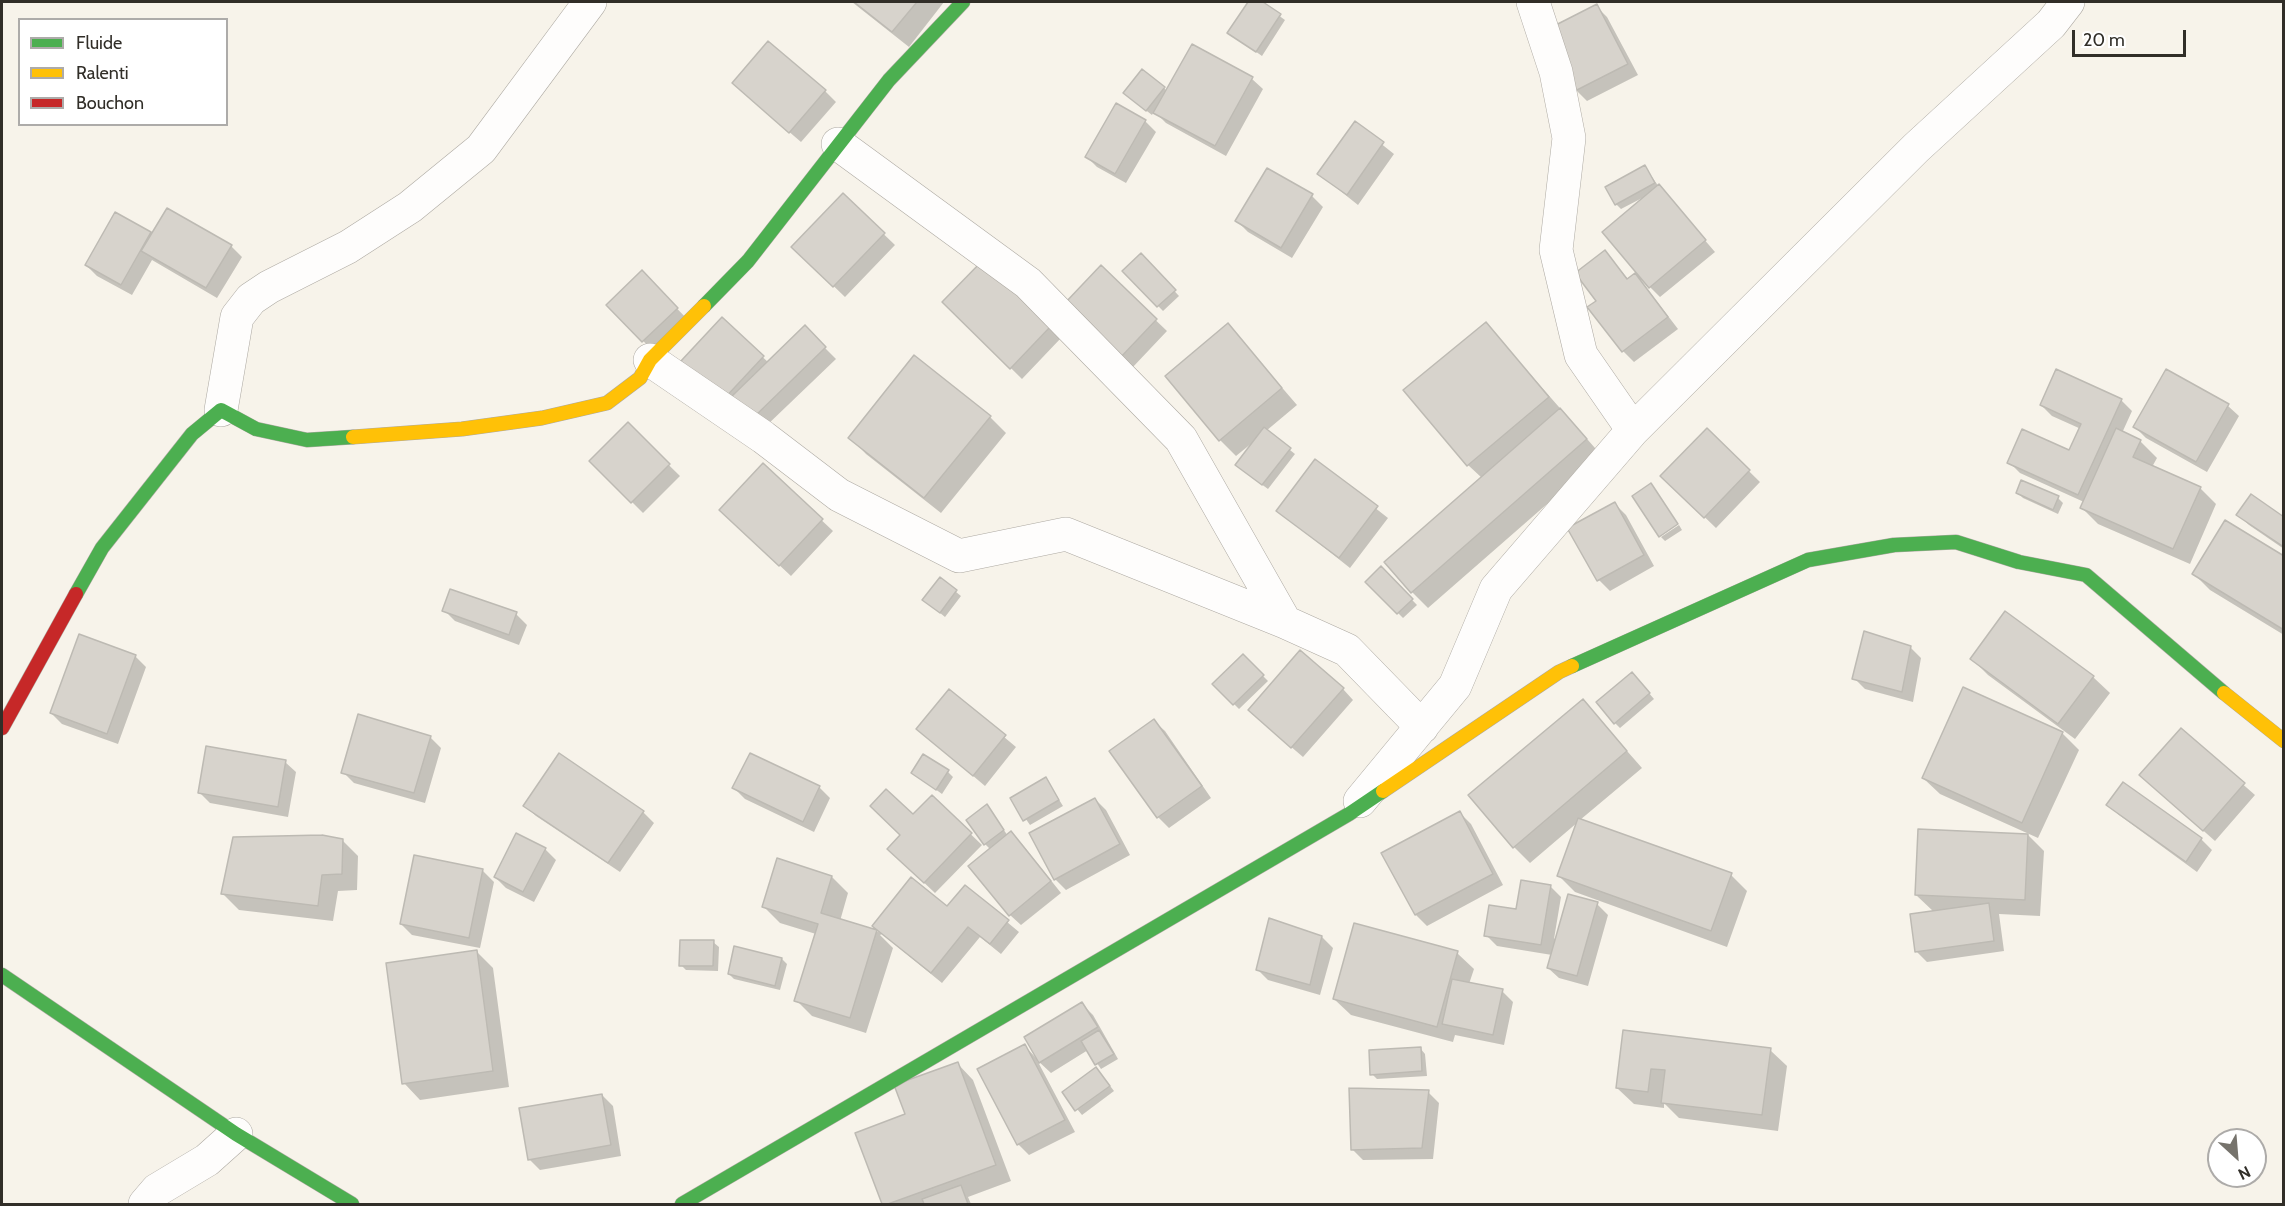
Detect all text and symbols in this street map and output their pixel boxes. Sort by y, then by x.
legend [18,18,228,126]
scale bar [2075,18,2189,56]
text: 20 m [2083,29,2125,51]
text: Fluide [76,32,122,54]
text: Ralenti [76,62,129,84]
text: Bouchon [76,92,144,114]
north arrow [2207,1128,2267,1188]
text: N [2235,1162,2253,1184]

